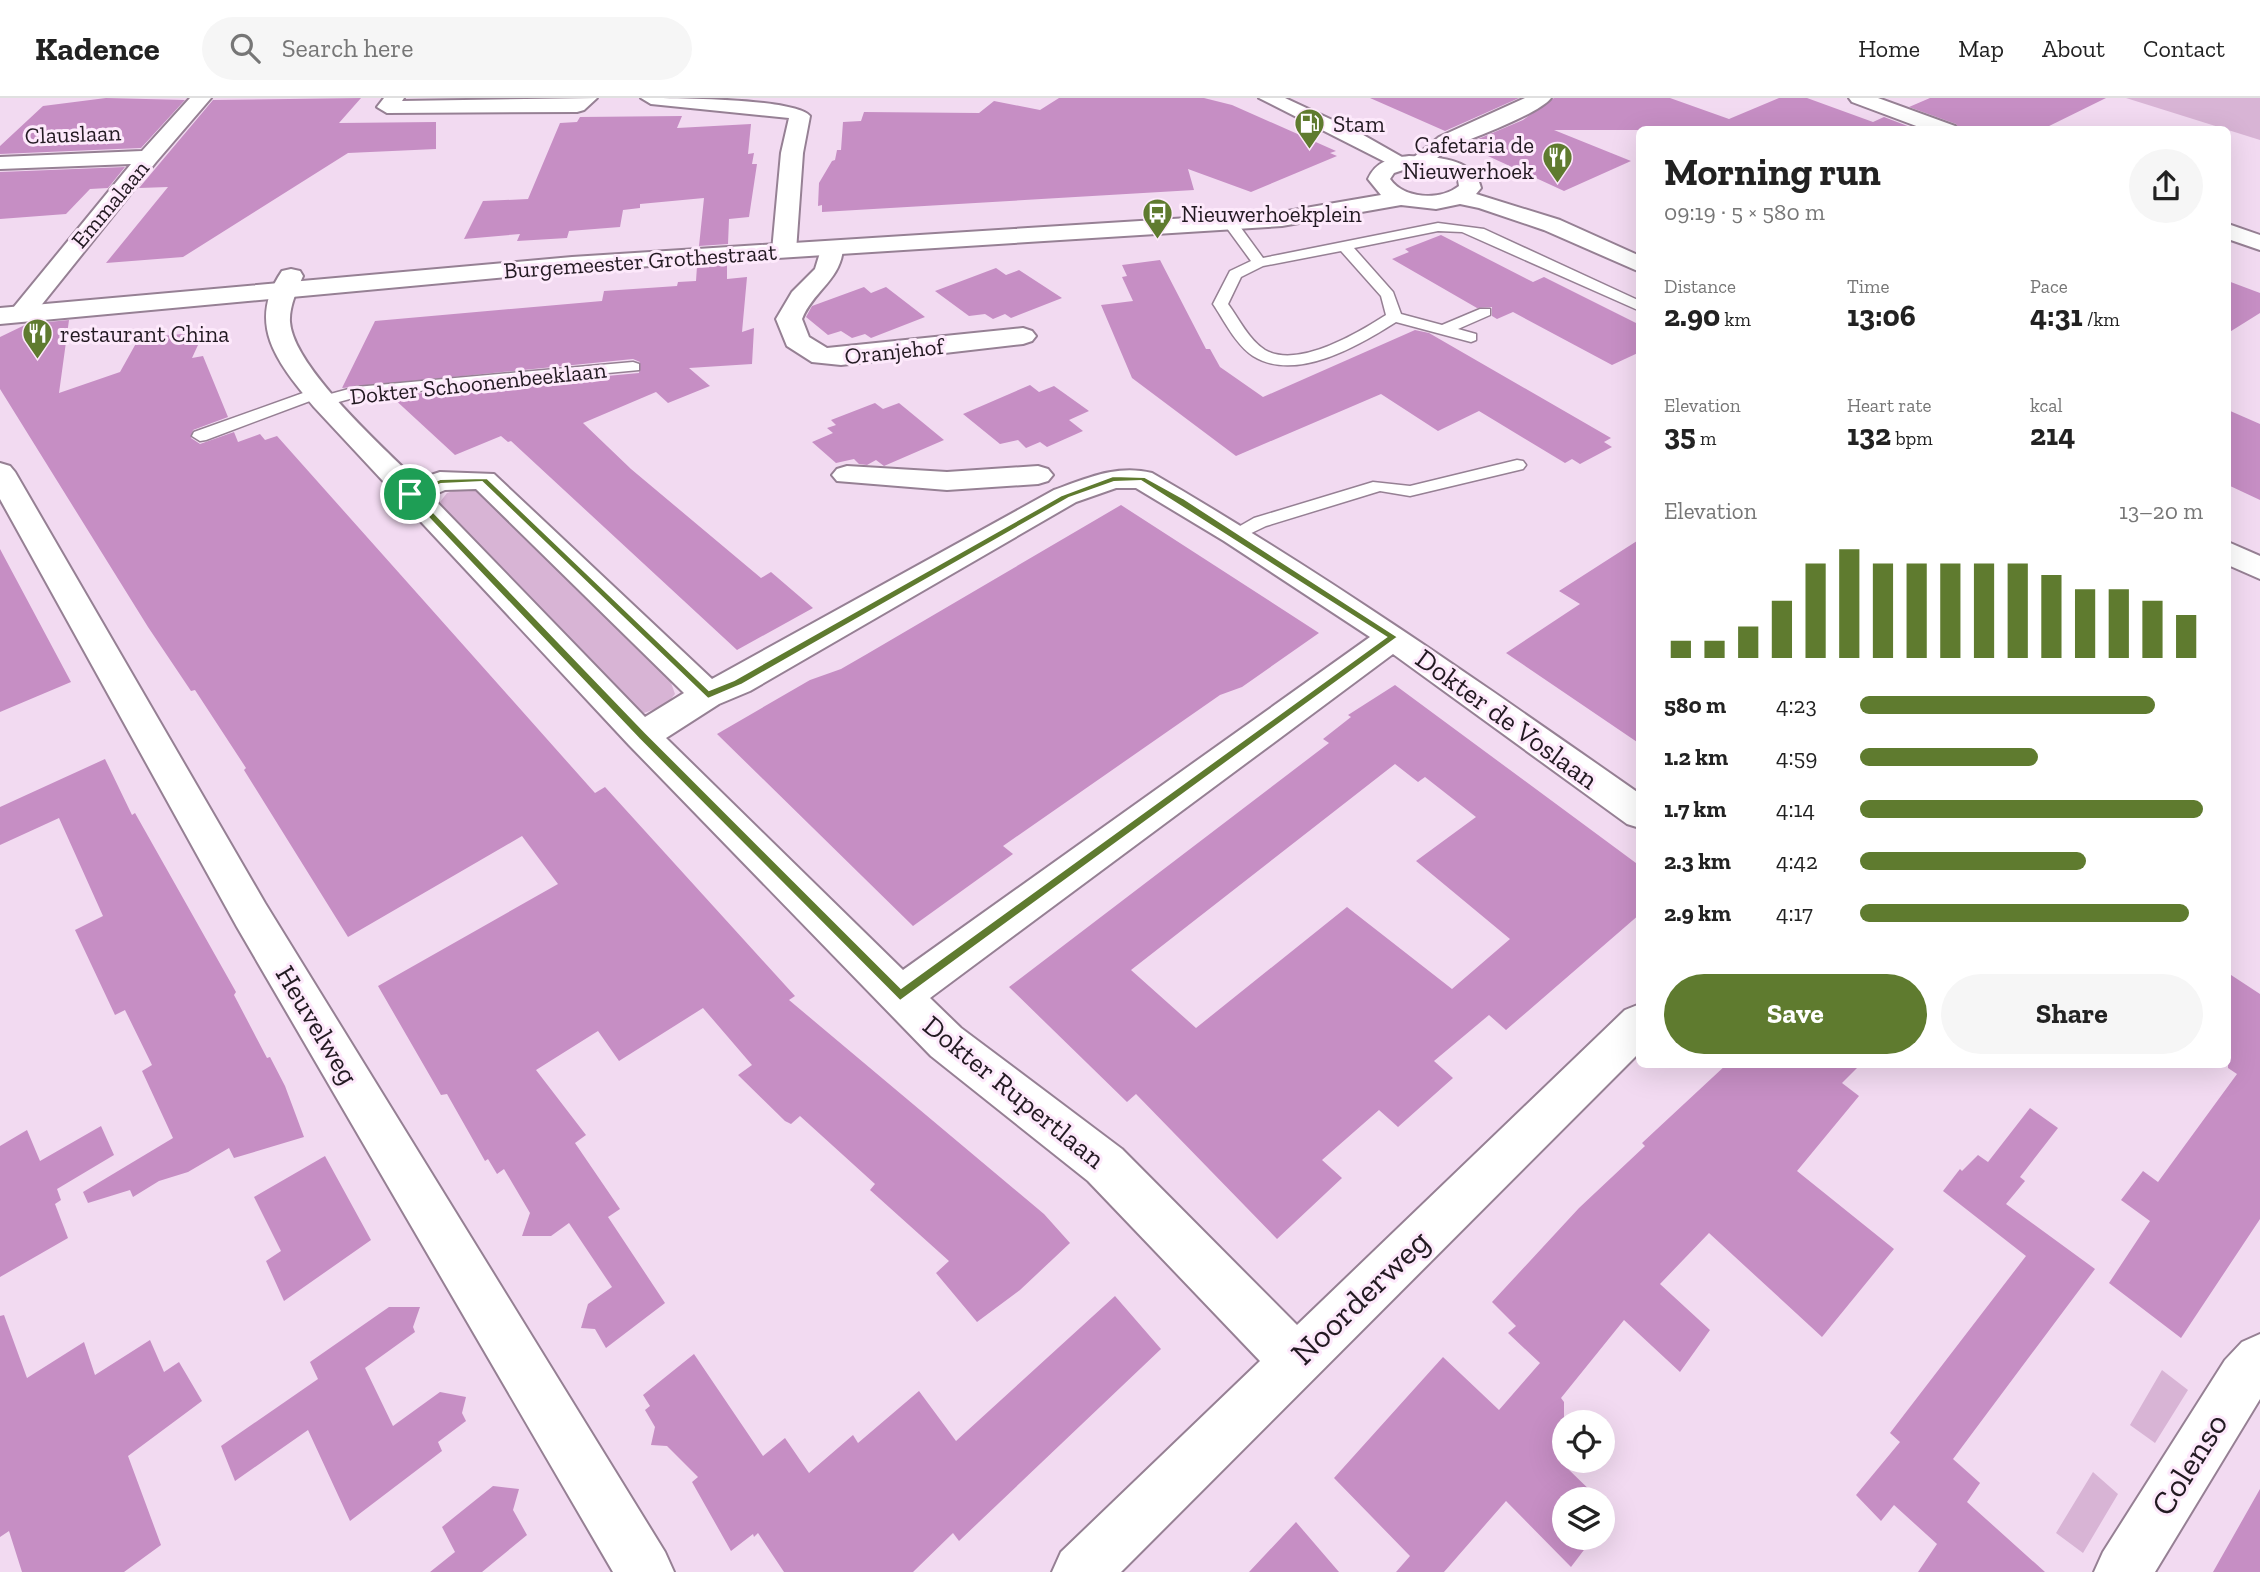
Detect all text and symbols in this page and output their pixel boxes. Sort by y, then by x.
search box [202,17,692,80]
text: Kadence [35,29,160,68]
icon: search [226,29,264,67]
text: Search here [282,32,413,64]
text: Home [1858,34,1920,63]
text: Map [1958,34,2004,63]
text: About [2042,34,2105,63]
text: Contact [2143,34,2225,63]
fuel station icon: Stam [1293,107,1327,151]
place label: Stam [1333,110,1385,138]
street label: Clauslaan [24,118,122,150]
place label: Cafetaria de Nieuwerhoek [1402,131,1534,185]
restaurant icon: Cafetaria de Nieuwerhoek [1540,141,1574,185]
text: Morning run [1664,149,1881,195]
button: share [2129,149,2203,223]
street label: Emmalaan [65,154,155,254]
bus stop icon: Nieuwerhoekplein [1141,197,1175,241]
text: 09:19 · 5 × 580 m [1664,198,1825,226]
place label: Nieuwerhoekplein [1181,200,1362,228]
street label: Burgemeester Grothestraat [502,237,778,285]
text: Distance [1664,275,1736,298]
text: Time [1847,275,1889,298]
text: Pace [2030,275,2068,298]
text: 2.90 [1664,298,1720,334]
text: 13:06 [1847,298,1916,334]
text: 4:31 [2030,298,2083,334]
text: km [1720,308,1751,331]
text: /km [2083,308,2120,331]
restaurant icon: restaurant China [20,317,54,361]
place label: restaurant China [60,320,229,348]
street label: Oranjehof [843,332,947,370]
street label: Dokter Schoonenbeeklaan [348,356,608,410]
text: Elevation [1664,394,1741,417]
text: Heart rate [1847,394,1932,417]
text: kcal [2030,394,2063,417]
text: 35 [1664,417,1696,453]
text: 132 [1847,417,1891,453]
text: 214 [2030,417,2075,453]
text: m [1696,427,1716,450]
text: bpm [1891,427,1933,450]
pin [380,464,440,524]
icon: arrive [391,475,429,513]
text: Elevation [1664,497,1757,525]
text: 13–20 m [2119,497,2203,525]
street label: Dokter de Voslaan [1409,642,1605,796]
text: 580 m [1664,691,1726,719]
text: 4:23 [1776,691,1817,719]
text: 1.2 km [1664,743,1728,771]
text: 4:59 [1776,743,1818,771]
text: 1.7 km [1664,795,1726,823]
text: 4:14 [1776,795,1815,823]
text: 2.3 km [1664,847,1731,875]
text: 4:42 [1776,847,1818,875]
text: 2.9 km [1664,899,1731,927]
text: 4:17 [1776,899,1813,927]
street label: Heuvelweg [269,960,365,1090]
button: Save [1664,974,1927,1054]
button: Share [1941,974,2203,1054]
street label: Dokter Rupertlaan [917,1009,1111,1175]
street label: Noorderweg [1283,1221,1437,1373]
street label: Colenso [2143,1406,2235,1522]
map controls [1552,1410,1615,1550]
button: locate [1552,1410,1615,1473]
button: layers [1552,1487,1615,1550]

